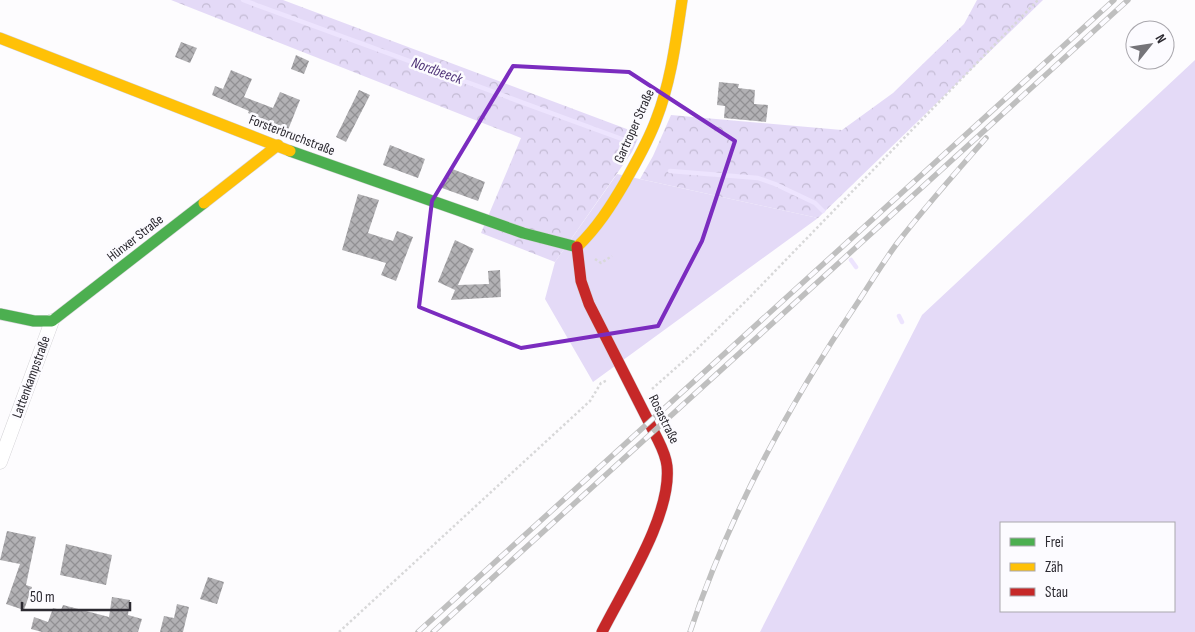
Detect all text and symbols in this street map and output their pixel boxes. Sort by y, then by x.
north arrow [1125,20,1175,70]
text: N [1152,31,1170,46]
water label: Nordbeeck [409,53,466,89]
street label: Gartroper Straße [610,86,658,166]
street label: Forsterbruchstraße [247,111,337,159]
street label: Hünxer Straße [103,211,167,265]
street label: Lattenkampstraße [8,334,54,420]
street label: Rosastraße [645,392,683,446]
legend [1000,522,1175,612]
text: Frei [1045,533,1064,552]
text: Zäh [1045,558,1063,577]
scale bar [22,580,130,612]
text: Stau [1045,583,1068,602]
text: 50 m [30,588,55,607]

